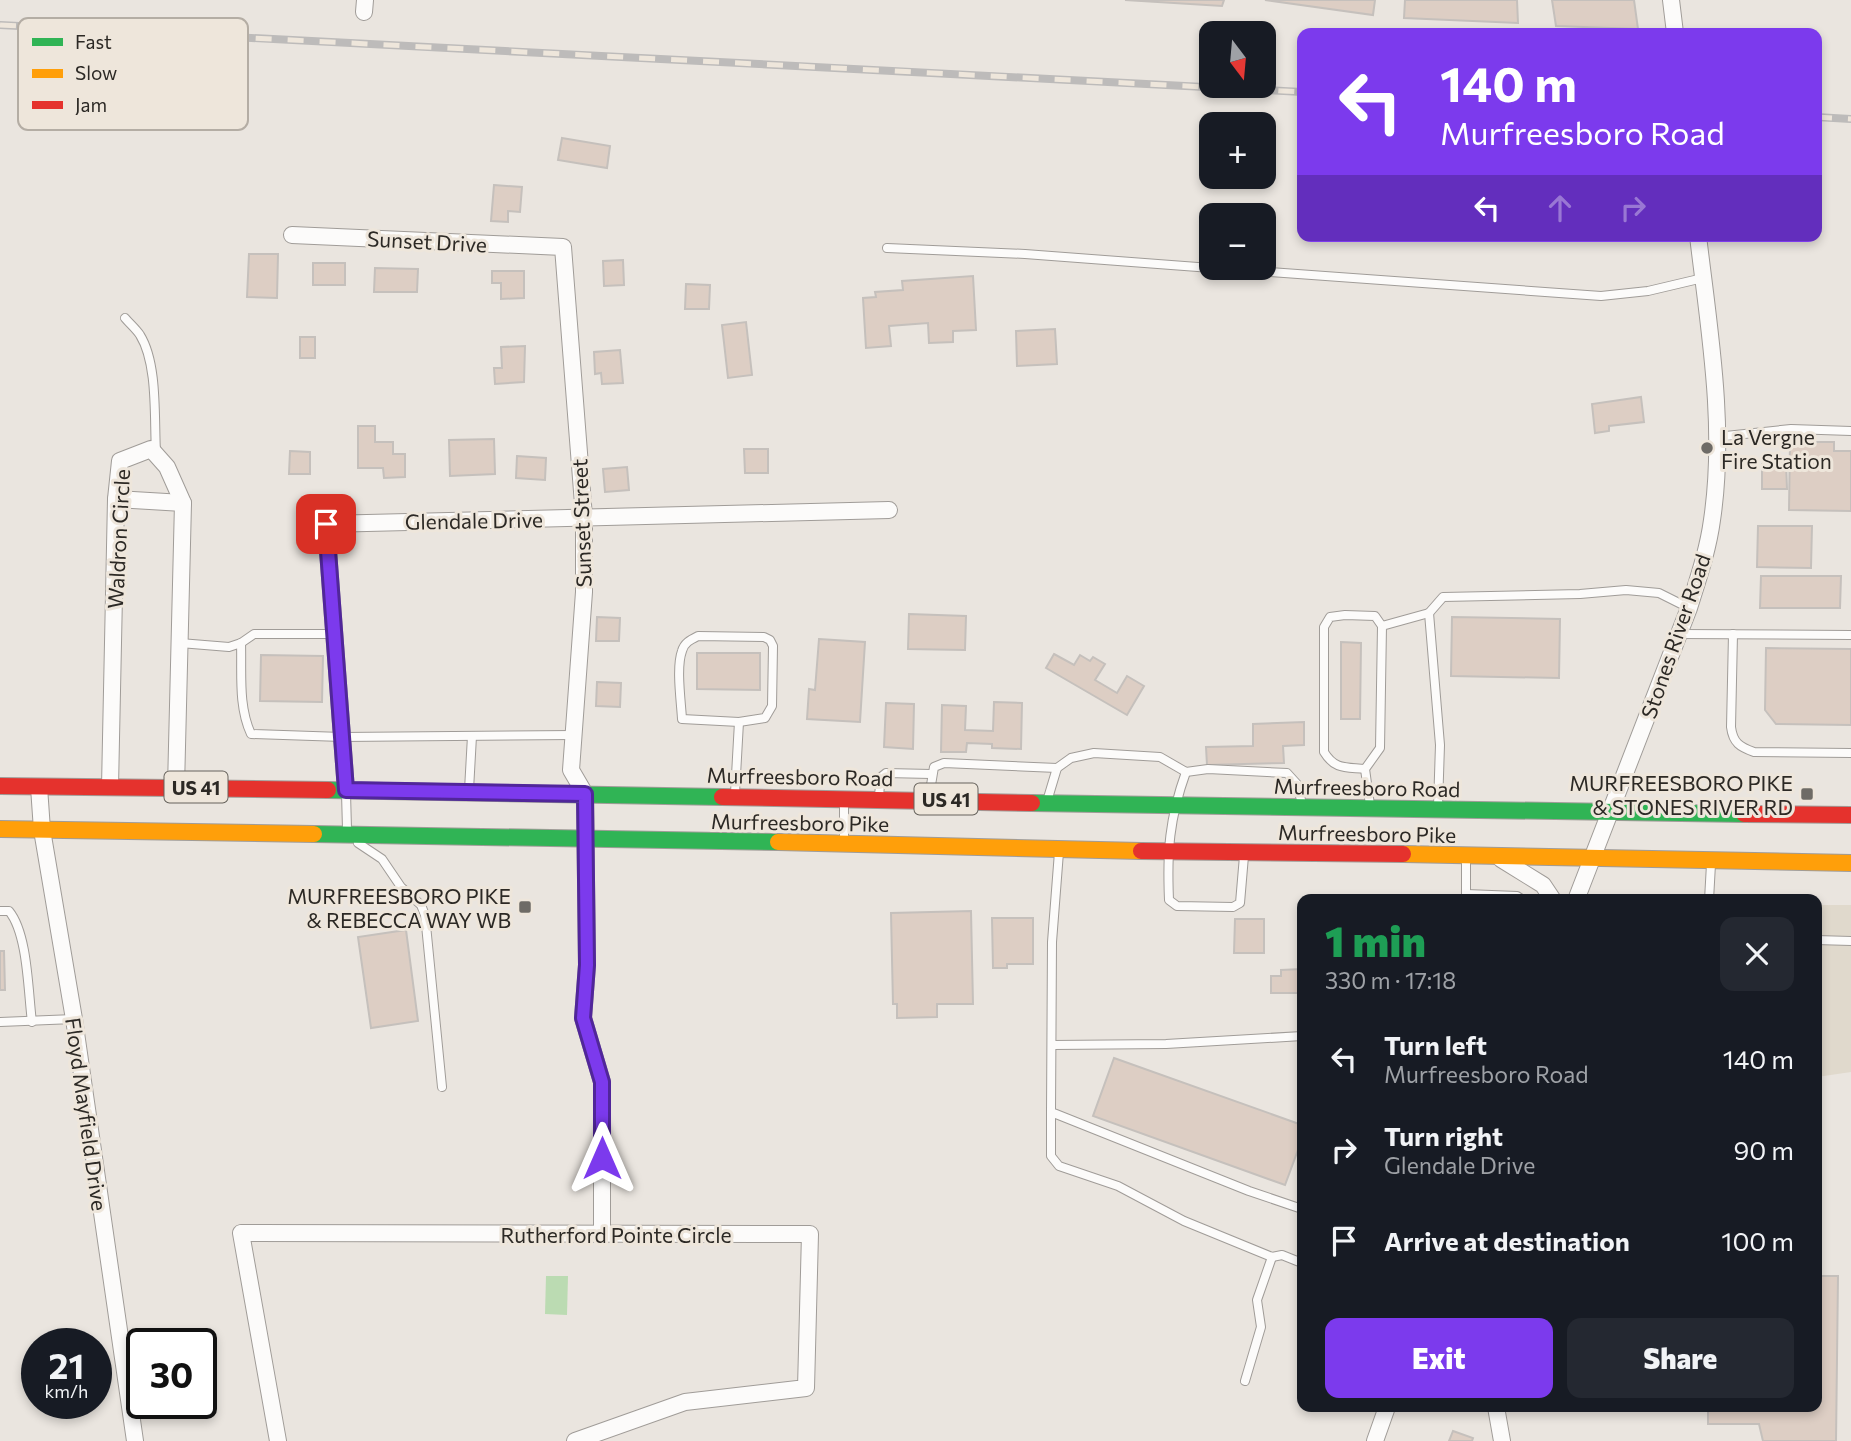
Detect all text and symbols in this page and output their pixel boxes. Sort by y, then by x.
legend [18,18,248,130]
north arrow [1199,21,1276,98]
map controls [1199,21,1276,280]
text: Fast [75,30,112,53]
text: 140 m [1440,52,1577,112]
icon: left [1325,56,1416,147]
text: Slow [75,61,117,84]
text: Jam [75,93,107,116]
button: + [1199,112,1276,189]
text: Murfreesboro Road [1440,112,1725,152]
icon: left [1468,189,1506,227]
icon: ahead [1541,189,1579,227]
icon: right [1614,189,1652,227]
button: − [1199,203,1276,280]
street label: Sunset Drive [366,225,488,257]
place label: La Vergne Fire Station [1721,424,1832,473]
marker: La Vergne Fire Station [1699,440,1715,456]
street label: Sunset Street [566,458,596,588]
street label: Waldron Circle [102,468,134,610]
pin [296,494,356,554]
icon: arrive [307,505,345,543]
street label: Glendale Drive [405,506,543,534]
street label: Stones River Road [1635,551,1715,721]
street label: Murfreesboro Road [706,762,894,790]
place label: MURFREESBORO PIKE & STONES RIVER RD [1569,770,1793,819]
road number: US 41 [164,772,228,802]
street label: Murfreesboro Road [1273,773,1461,801]
road number: US 41 [914,784,978,814]
marker: MURFREESBORO PIKE & STONES RIVER RD [1799,786,1815,802]
street label: Murfreesboro Pike [711,808,889,836]
street label: Murfreesboro Pike [1278,819,1456,847]
place label: MURFREESBORO PIKE & REBECCA WAY WB [287,883,511,932]
marker: MURFREESBORO PIKE & REBECCA WAY WB [517,899,533,915]
text: 1 min [1325,914,1426,966]
button: close [1720,917,1794,991]
text: 330 m · 17:18 [1325,966,1456,994]
street label: Floyd Mayfield Drive [61,1016,113,1212]
text: Turn left [1384,1029,1487,1060]
icon: left [1325,1040,1363,1078]
text: 140 m [1723,1043,1794,1074]
text: Murfreesboro Road [1384,1060,1589,1088]
text: Turn right [1384,1120,1503,1151]
position arrow [565,1121,639,1195]
icon: right [1325,1131,1363,1169]
text: 90 m [1734,1134,1794,1165]
text: Glendale Drive [1384,1151,1535,1179]
street label: Rutherford Pointe Circle [500,1222,732,1247]
icon: arrive [1325,1222,1363,1260]
text: Arrive at destination [1384,1225,1630,1256]
text: 100 m [1721,1225,1794,1256]
button: Exit [1325,1318,1553,1398]
button: Share [1567,1318,1794,1398]
speed limit sign: 30 [126,1328,217,1419]
text: 21 [49,1343,84,1386]
text: km/h [45,1380,88,1402]

